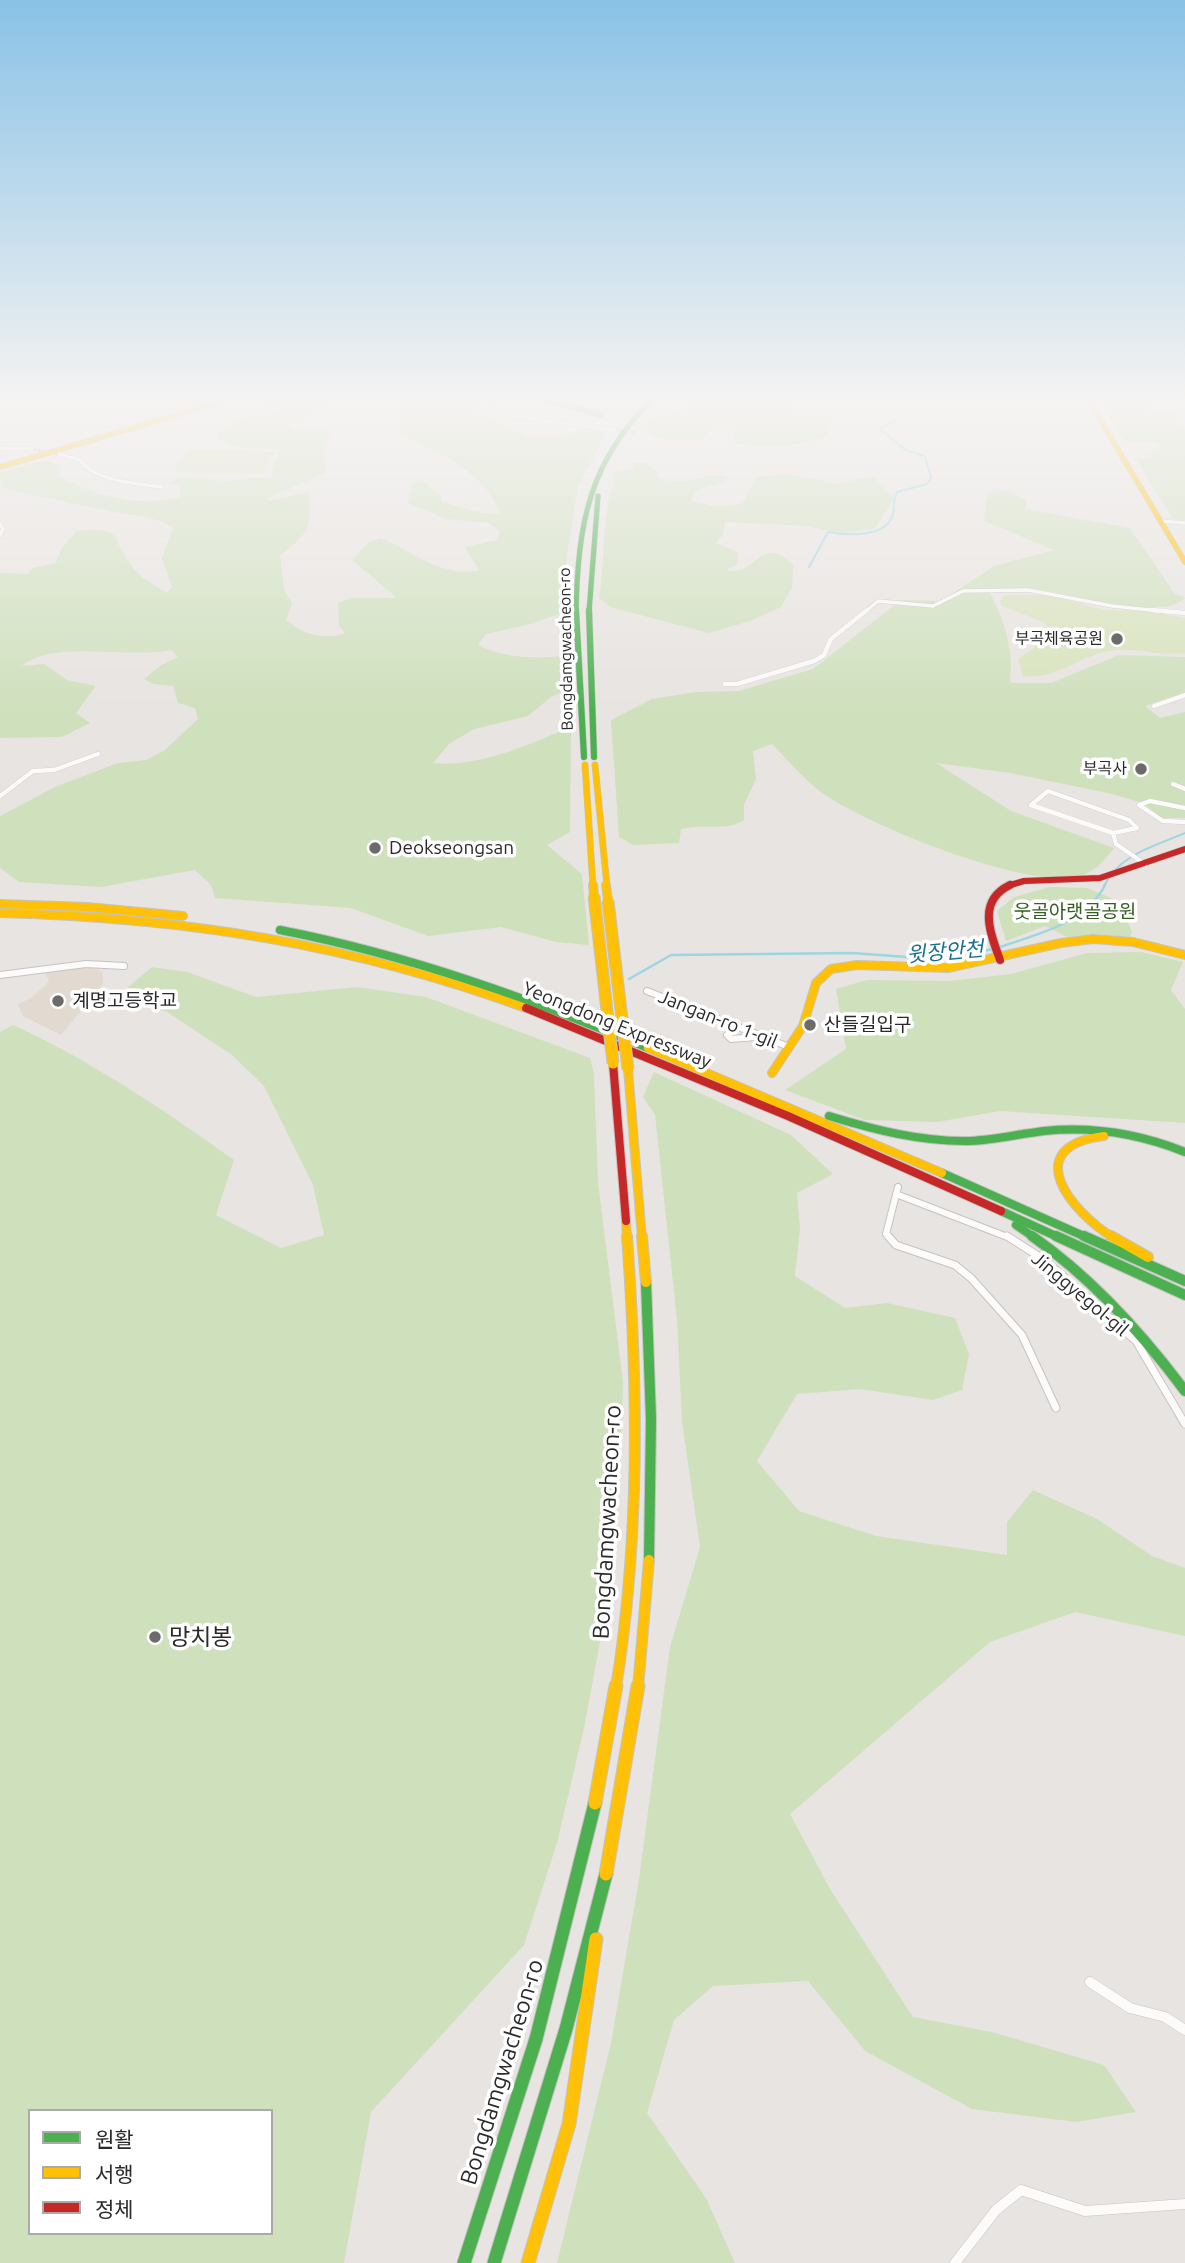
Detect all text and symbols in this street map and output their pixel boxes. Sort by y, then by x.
street label: Bongdamgwacheon-ro [555,567,577,731]
place label: 부곡체육공원 [1015,629,1103,649]
marker: 부곡체육공원 [1109,631,1125,647]
place label: 부곡사 [1083,759,1127,779]
marker: 부곡사 [1133,761,1149,777]
place label: Deokseongsan [389,837,514,859]
marker: Deokseongsan [367,840,383,856]
park label: 웃골아랫골공원 [1014,901,1136,923]
water label: 윗장안천 [905,936,985,968]
street label: Yeongdong Expressway [519,977,715,1073]
street label: Jangan-ro 1-gil [655,985,781,1053]
place label: 계명고등학교 [72,990,177,1012]
marker: 계명고등학교 [50,993,66,1009]
place label: 산들길입구 [824,1014,911,1036]
marker: 산들길입구 [802,1017,818,1033]
street label: Jinggyegol-gil [1027,1247,1133,1341]
street label: Bongdamgwacheon-ro [587,1404,627,1640]
place label: 망치봉 [169,1623,232,1651]
marker: 망치봉 [147,1629,163,1645]
street label: Bongdamgwacheon-ro [455,1956,549,2188]
legend [28,2109,273,2235]
text: 원활 [95,2127,134,2151]
text: 서행 [95,2162,134,2186]
text: 정체 [95,2197,134,2221]

